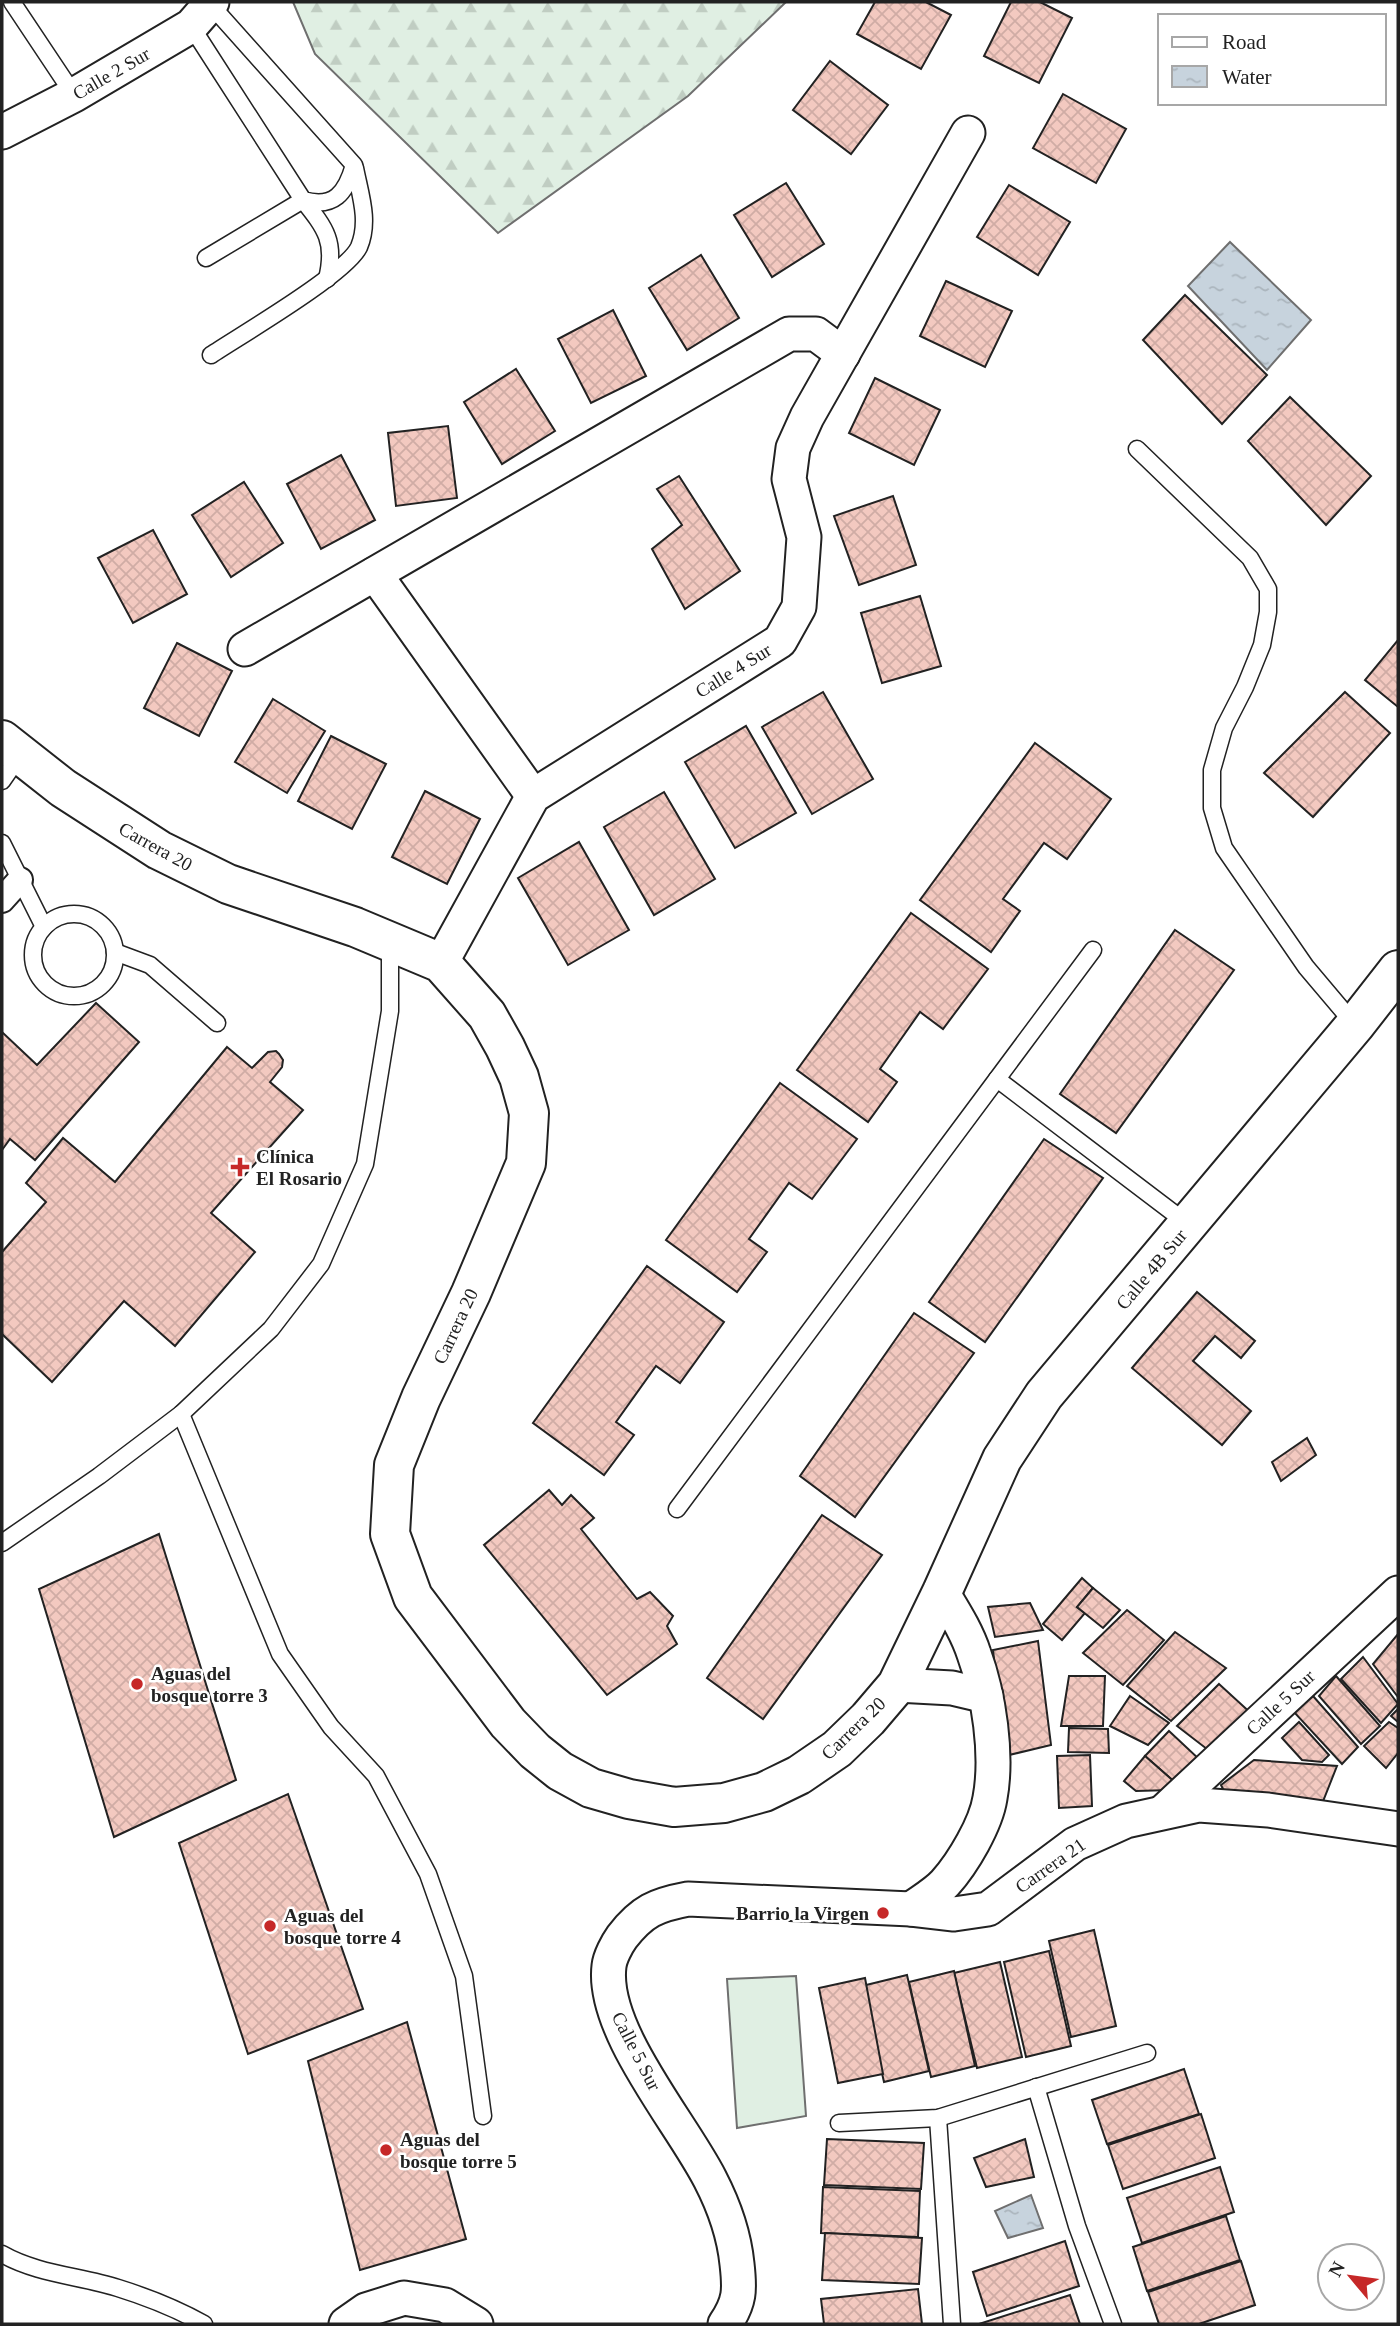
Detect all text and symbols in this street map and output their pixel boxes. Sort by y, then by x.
legend [1158,14,1386,105]
text: Road [1222,30,1267,54]
street label: Calle 2 Sur [69,43,154,104]
text: Water [1222,65,1272,89]
street label: Calle 4 Sur [691,639,776,702]
street label: Carrera 20 [115,818,196,875]
place label: Clínica El Rosario [256,1146,342,1189]
marker: Clínica El Rosario [230,1157,250,1177]
street label: Calle 4B Sur [1112,1224,1191,1314]
street label: Carrera 20 [429,1285,482,1367]
place label: Aguas del bosque torre 3 [151,1663,268,1706]
street label: Calle 5 Sur [1242,1665,1319,1739]
marker: Aguas del bosque torre 3 [129,1676,145,1692]
street label: Carrera 20 [817,1693,890,1764]
street label: Carrera 21 [1011,1834,1089,1897]
place label: Barrio la Virgen [736,1903,869,1924]
place label: Aguas del bosque torre 4 [284,1905,401,1948]
marker: Barrio la Virgen [875,1905,891,1921]
marker: Aguas del bosque torre 4 [262,1918,278,1934]
street label: Calle 5 Sur [608,2008,666,2095]
place label: Aguas del bosque torre 5 [400,2129,517,2172]
marker: Aguas del bosque torre 5 [378,2142,394,2158]
north arrow [1316,2242,1386,2312]
text: N [1324,2258,1349,2280]

